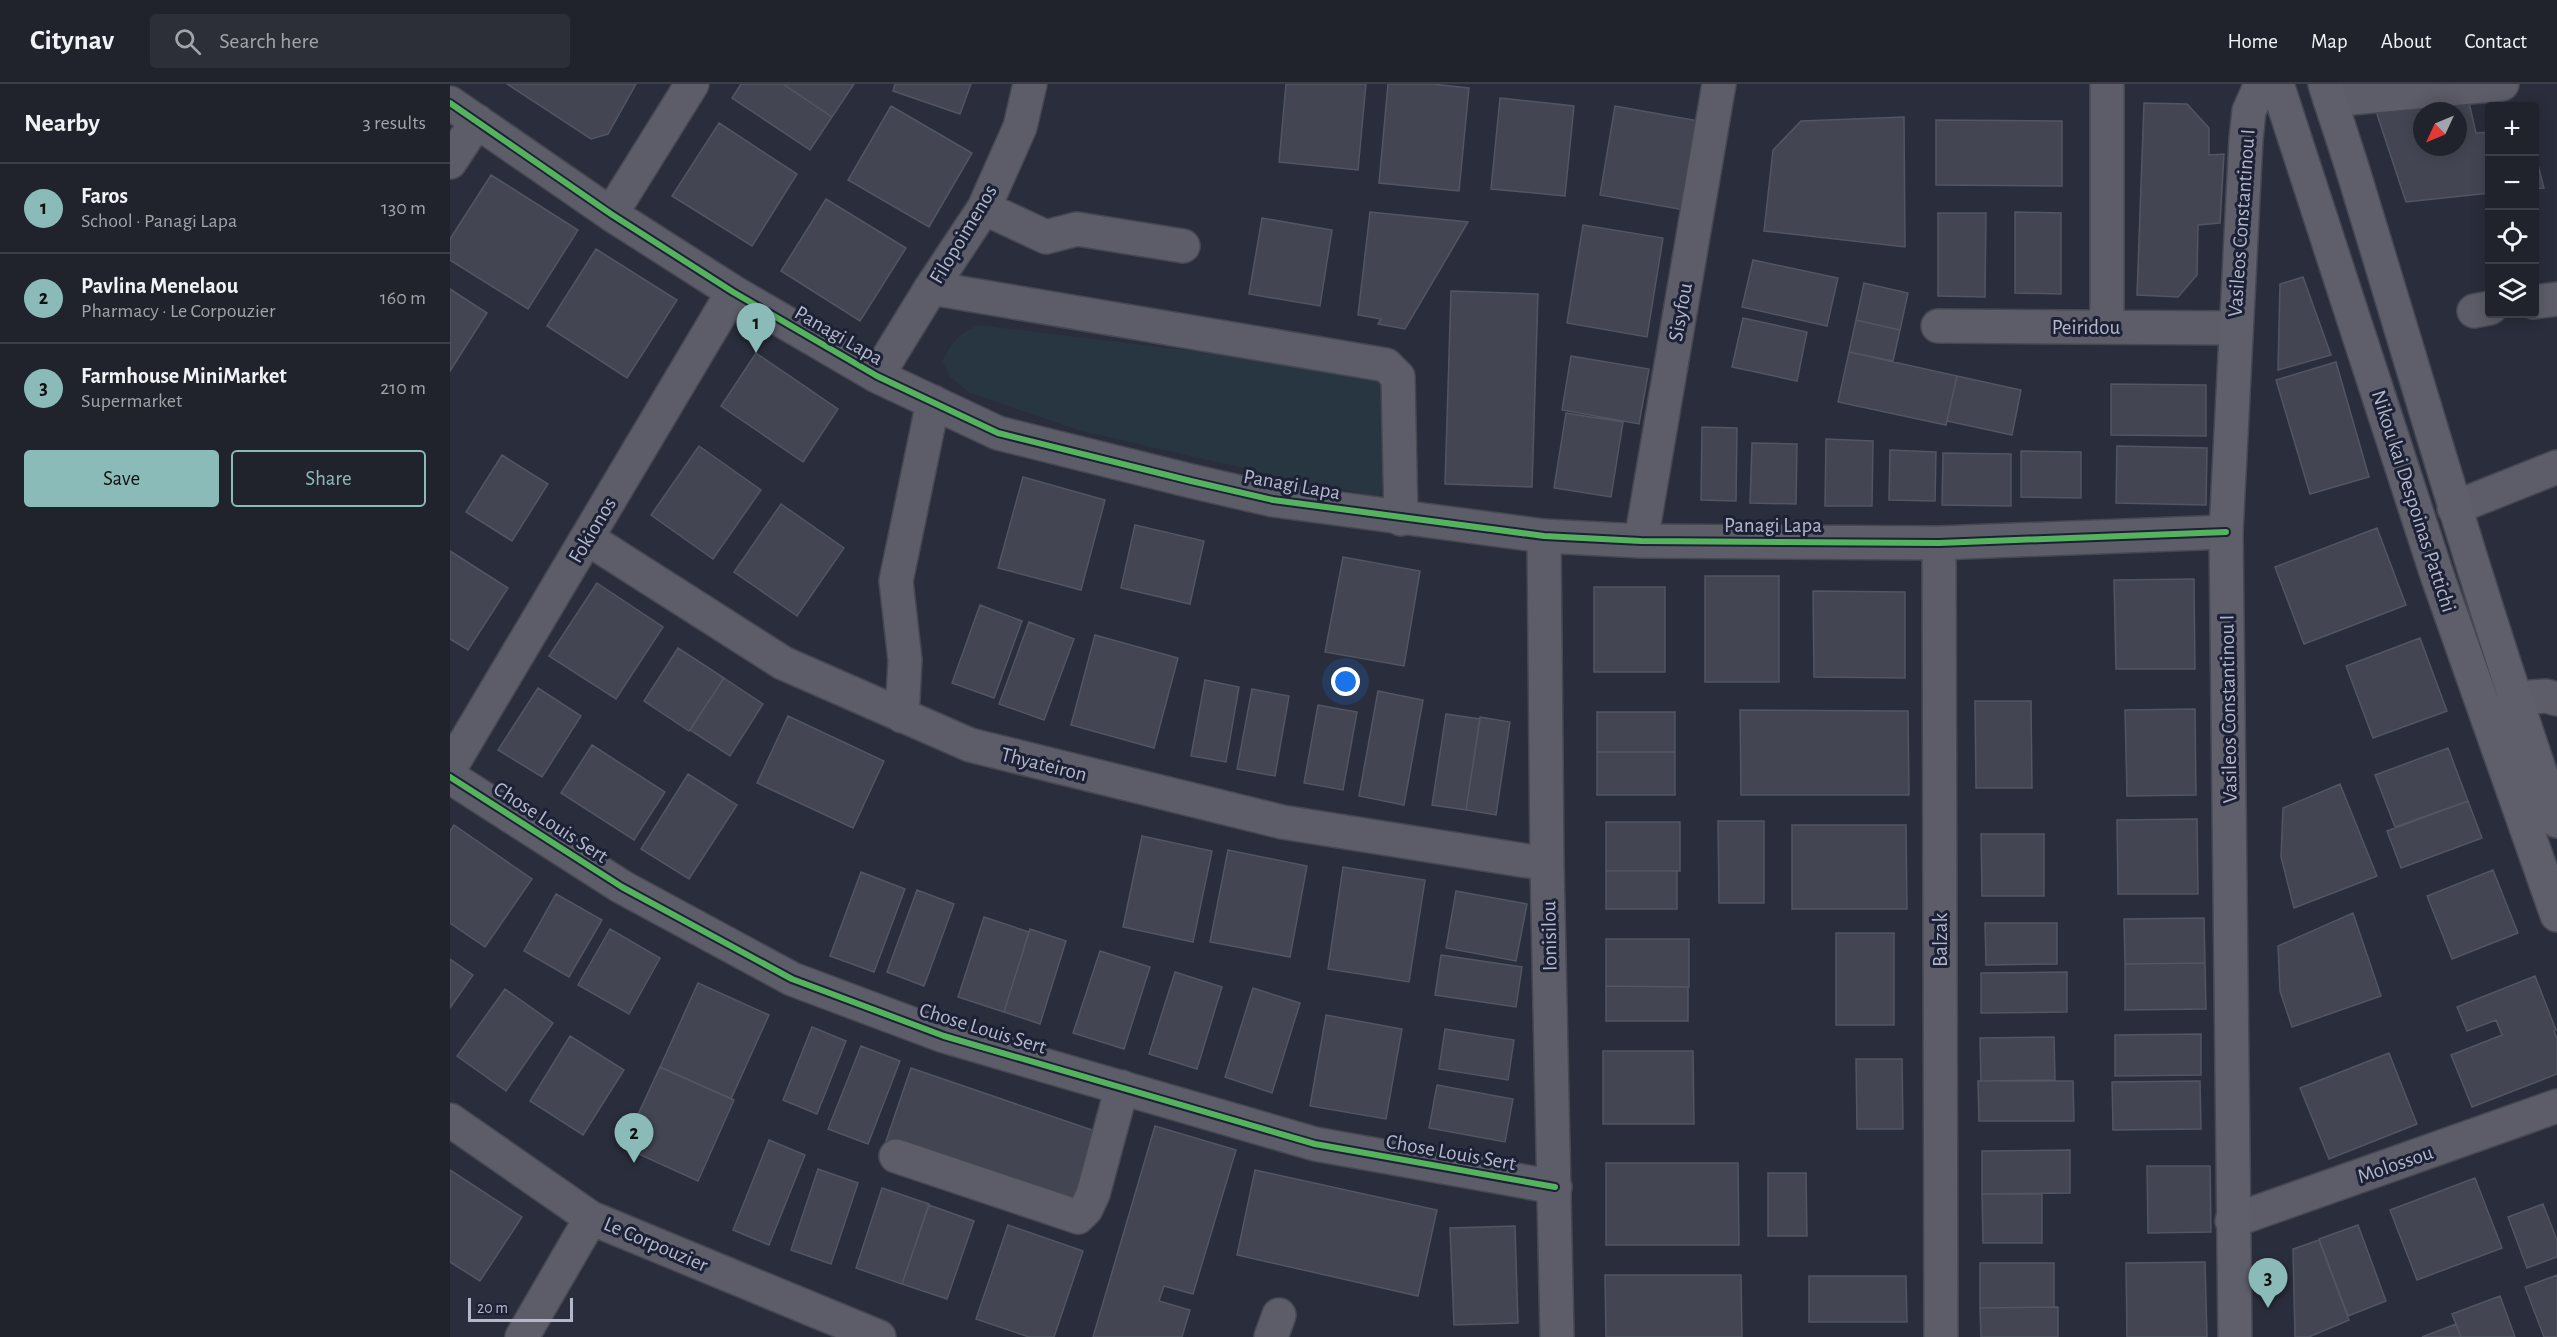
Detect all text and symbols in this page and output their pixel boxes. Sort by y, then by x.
search box [150,14,570,68]
icon: search [171,25,204,58]
text: Citynav [30,27,114,55]
text: Search here [219,30,319,52]
text: Home [2227,31,2278,52]
text: Map [2311,31,2348,52]
text: About [2381,31,2431,52]
text: Contact [2464,31,2527,52]
north arrow [2413,102,2467,156]
map controls [2485,102,2539,318]
button: + [2485,102,2539,156]
text: Nearby [24,110,100,136]
text: 3 results [362,113,426,133]
street label: Vasileos Constantinou I [2224,128,2259,318]
button: − [2485,156,2539,210]
street label: Filopoimenos [926,181,1001,287]
text: Faros [81,185,128,207]
text: 1 [40,198,47,218]
text: 130 m [381,198,426,218]
button: locate [2485,210,2539,264]
text: School · Panagi Lapa [81,211,237,231]
button: layers [2485,264,2539,318]
text: Pavlina Menelaou [81,275,238,297]
street label: Sisyfou [1665,281,1696,343]
text: 2 [39,288,48,308]
text: 160 m [380,288,426,308]
text: Pharmacy · Le Corpouzier [81,301,276,321]
street label: Panagi Lapa [791,302,887,369]
pin: 1 [736,304,776,353]
street label: Peiridou [2052,317,2121,338]
text: Farmhouse MiniMarket [81,365,287,387]
text: 3 [39,378,48,398]
text: 210 m [380,378,426,398]
street label: Nikou kai Despoinas Pattichi [2368,388,2459,615]
text: Supermarket [81,391,182,411]
button: Save [24,450,219,507]
button: Share [231,450,426,507]
street label: Panagi Lapa [1242,466,1342,503]
street label: Fokionos [565,494,620,567]
street label: Panagi Lapa [1724,515,1822,536]
street label: Vasileos Constantinou I [2216,614,2241,803]
your location [1331,667,1360,696]
street label: Thyateiron [999,744,1089,785]
street label: Chose Louis Sert [490,778,612,867]
street label: Ionisilou [1538,900,1561,971]
street label: Balzak [1930,913,1951,967]
street label: Chose Louis Sert [917,999,1049,1058]
pin: 2 [614,1114,654,1163]
street label: Chose Louis Sert [1384,1131,1518,1174]
street label: Molossou [2355,1142,2436,1187]
street label: Le Corpouzier [601,1213,711,1276]
pin: 3 [2248,1258,2288,1308]
scale bar [468,1295,573,1322]
text: 20 m [477,1300,508,1316]

